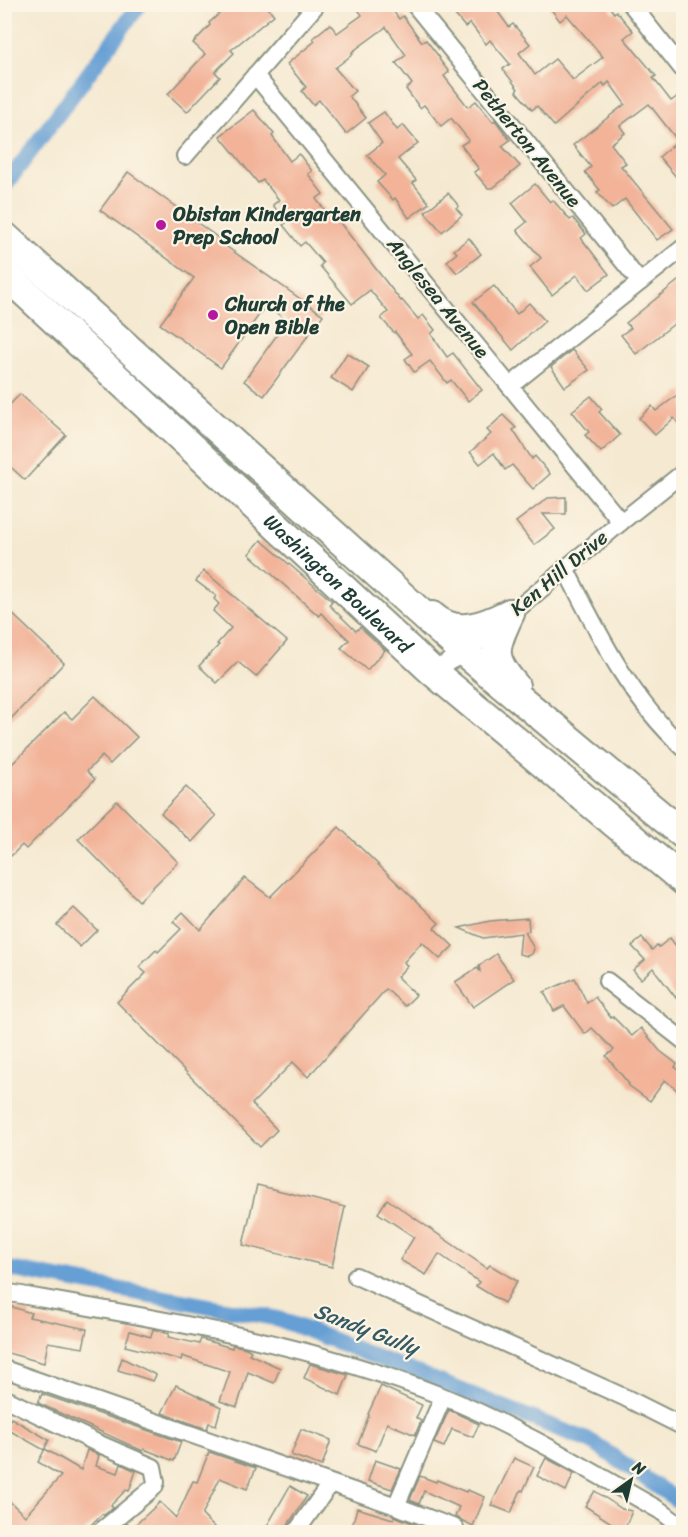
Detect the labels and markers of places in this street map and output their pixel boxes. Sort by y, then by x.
place label: Obistan Kindergarten Prep School [173,197,361,255]
marker: Obistan Kindergarten Prep School [154,218,168,232]
place label: Church of the Open Bible [224,287,345,345]
marker: Church of the Open Bible [206,308,220,322]

